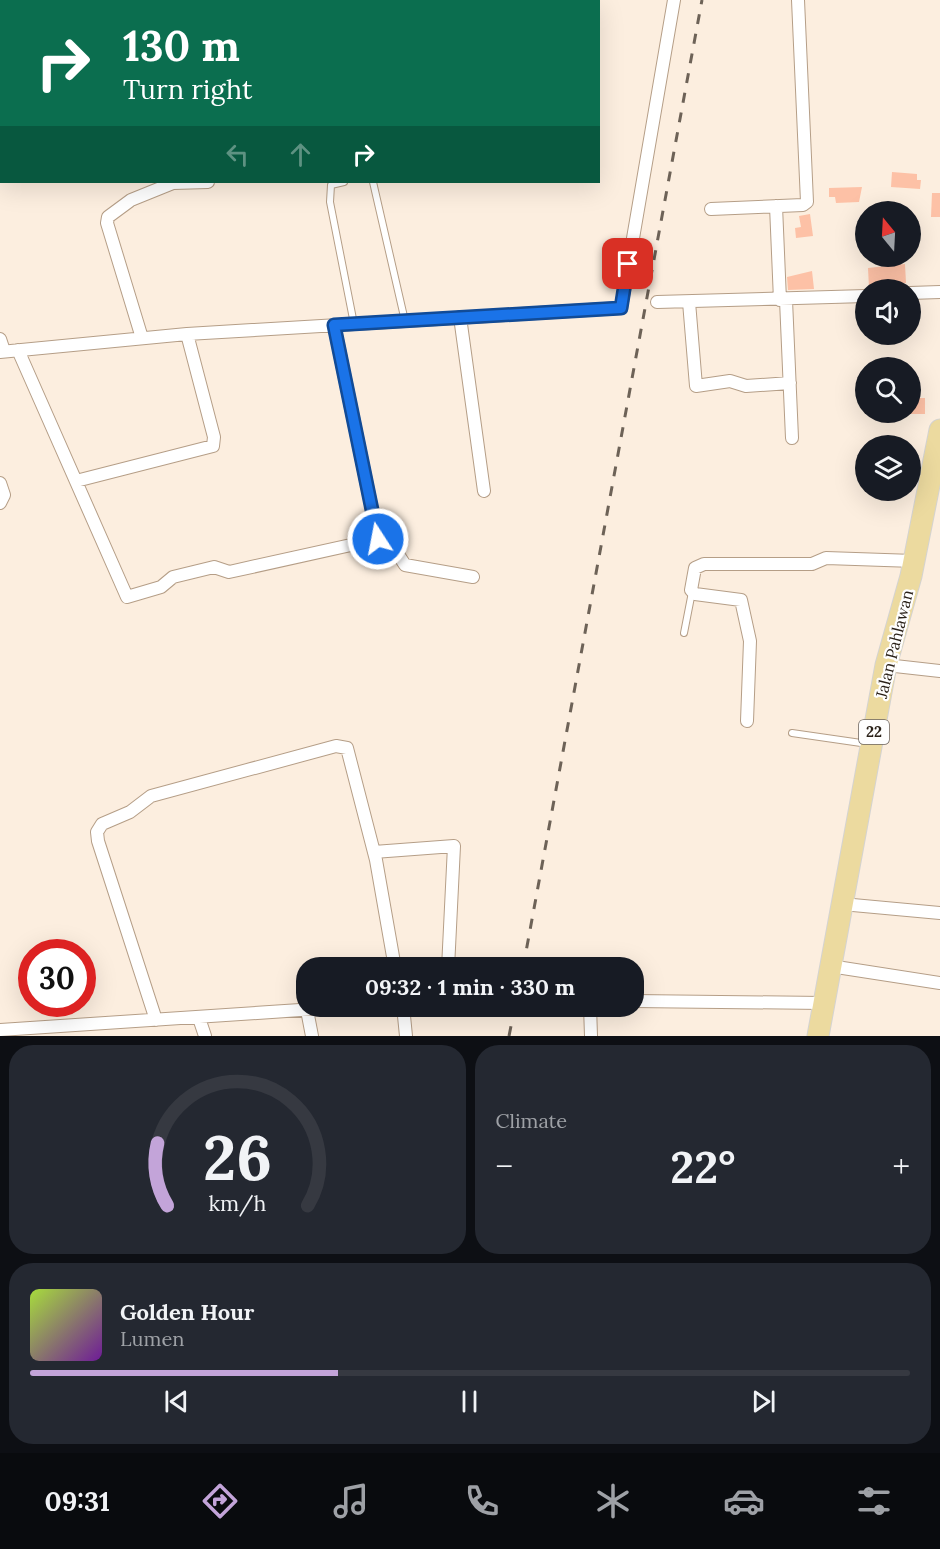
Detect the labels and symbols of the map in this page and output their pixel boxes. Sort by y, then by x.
north arrow [855,201,921,267]
pin [602,238,653,289]
position arrow [346,507,410,571]
street label: Jalan Pahlawan [871,587,917,701]
road number: 22 [859,720,889,744]
speed limit sign: 30 [18,939,96,1017]

